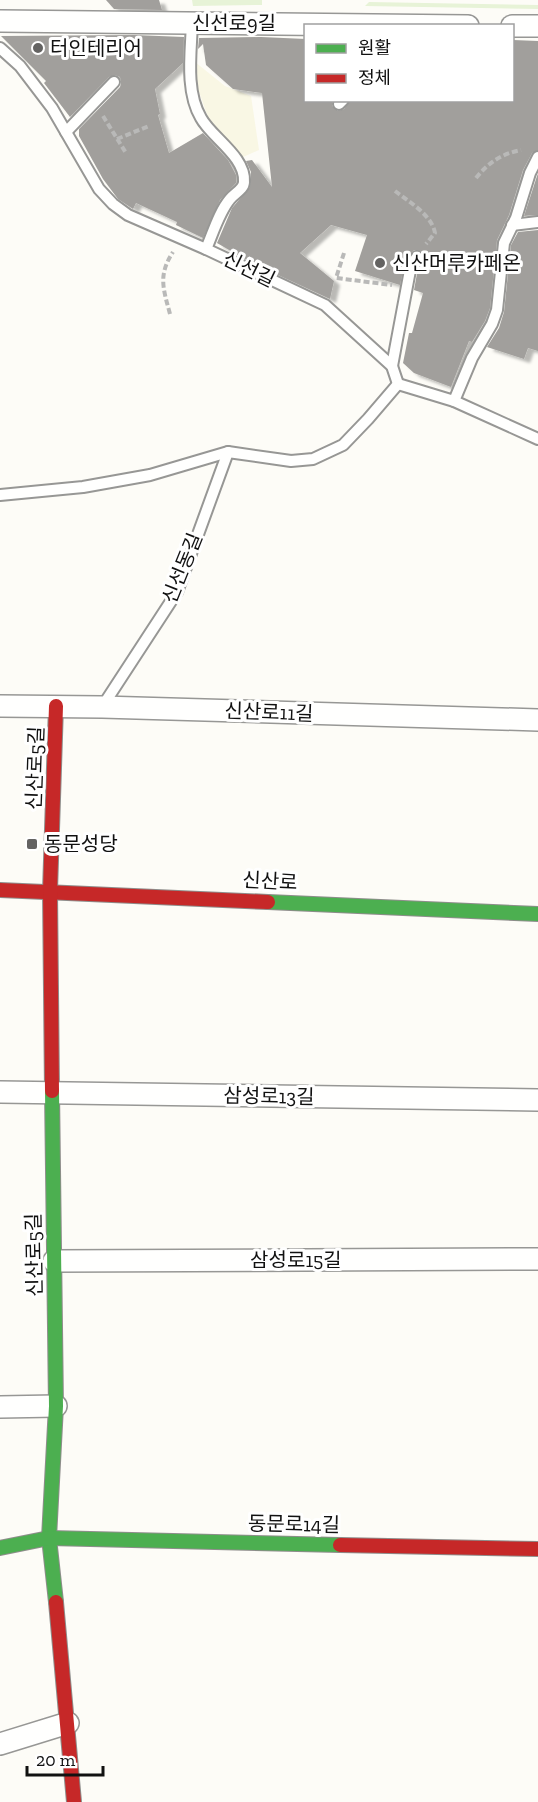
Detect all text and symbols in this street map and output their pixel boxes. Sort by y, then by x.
street label: 신선로9길 [192,11,276,35]
legend [304,24,514,102]
place label: 터인테리어 [50,36,142,60]
text: 원활 [358,37,391,59]
marker: 터인테리어 [31,41,45,55]
text: 정체 [358,67,391,89]
street label: 신선길 [219,246,279,292]
place label: 신산머루카페온 [392,251,521,275]
marker: 신산머루카페온 [373,256,387,270]
street label: 신선동길 [157,529,207,607]
street label: 신산로11길 [224,698,314,726]
street label: 신산로5길 [22,726,48,810]
place label: 동문성당 [44,832,118,856]
marker: 동문성당 [25,837,39,851]
street label: 신산로 [242,868,298,894]
street label: 삼성로13길 [223,1083,315,1109]
street label: 신산로5길 [21,1213,47,1297]
street label: 삼성로15길 [250,1248,342,1272]
street label: 동문로14길 [248,1511,340,1537]
scale bar [27,1739,104,1777]
text: 20 m [36,1749,76,1771]

